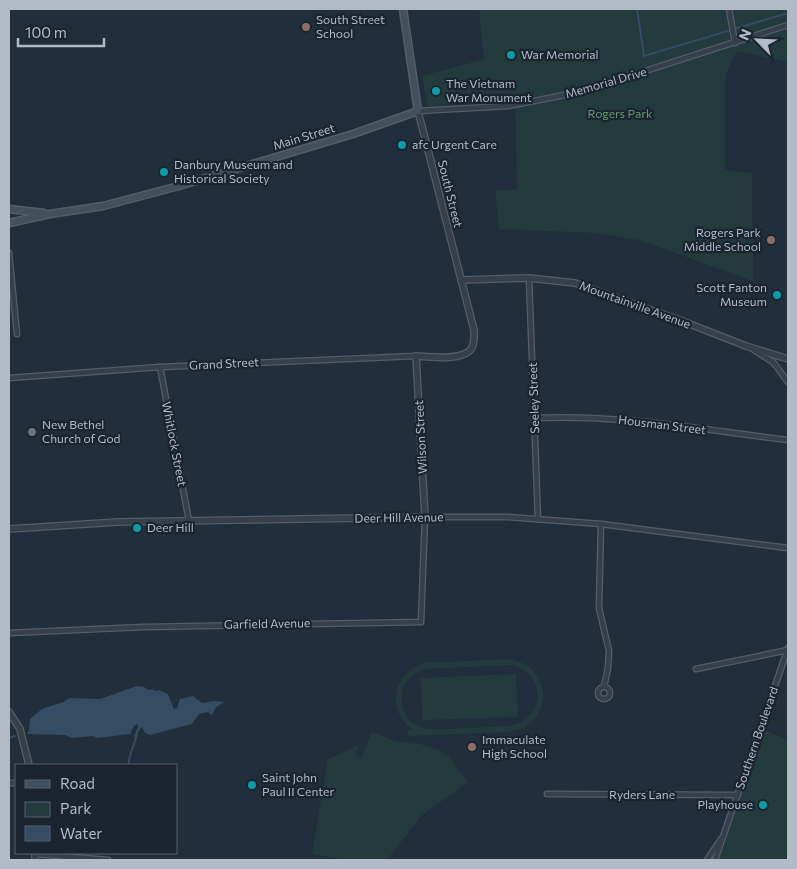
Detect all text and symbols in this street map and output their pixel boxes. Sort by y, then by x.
place label: South Street School [316,12,385,40]
scale bar [18,15,104,47]
north arrow [732,15,782,65]
marker: South Street School [300,21,312,33]
text: 100 m [25,23,67,41]
text: N [735,26,755,43]
place label: War Memorial [521,47,599,61]
marker: War Memorial [505,49,517,61]
street label: Memorial Drive [563,64,648,100]
place label: The Vietnam War Monument [446,76,532,104]
marker: The Vietnam War Monument [430,85,442,97]
park label: Rogers Park [588,106,653,120]
street label: Main Street [271,120,336,152]
place label: afc Urgent Care [412,137,497,151]
marker: afc Urgent Care [396,139,408,151]
place label: Danbury Museum and Historical Society [174,157,293,185]
street label: South Street [436,159,466,229]
marker: Danbury Museum and Historical Society [158,166,170,178]
place label: Rogers Park Middle School [684,225,761,253]
marker: Rogers Park Middle School [765,234,777,246]
street label: Mountainville Avenue [578,277,693,331]
place label: Scott Fanton Museum [696,280,767,308]
marker: Scott Fanton Museum [771,289,783,301]
street label: Grand Street [189,354,259,372]
street label: Seeley Street [525,362,541,434]
street label: Whitlock Street [160,400,190,487]
street label: Wilson Street [411,400,429,474]
street label: Housman Street [618,412,707,436]
place label: New Bethel Church of God [42,417,121,445]
marker: New Bethel Church of God [26,426,38,438]
street label: Deer Hill Avenue [354,509,444,525]
place label: Deer Hill [147,520,194,534]
marker: Deer Hill [131,522,143,534]
street label: Garfield Avenue [224,615,310,631]
street label: Southern Boulevard [732,684,780,791]
place label: Immaculate High School [482,732,547,760]
marker: Immaculate High School [466,741,478,753]
legend [15,764,178,854]
place label: Saint John Paul II Center [262,770,334,798]
text: Road [60,774,95,792]
marker: Saint John Paul II Center [246,779,258,791]
street label: Ryders Lane [609,787,675,801]
place label: Playhouse [698,797,753,811]
text: Park [60,799,91,817]
marker: Playhouse [757,799,769,811]
text: Water [60,824,102,842]

